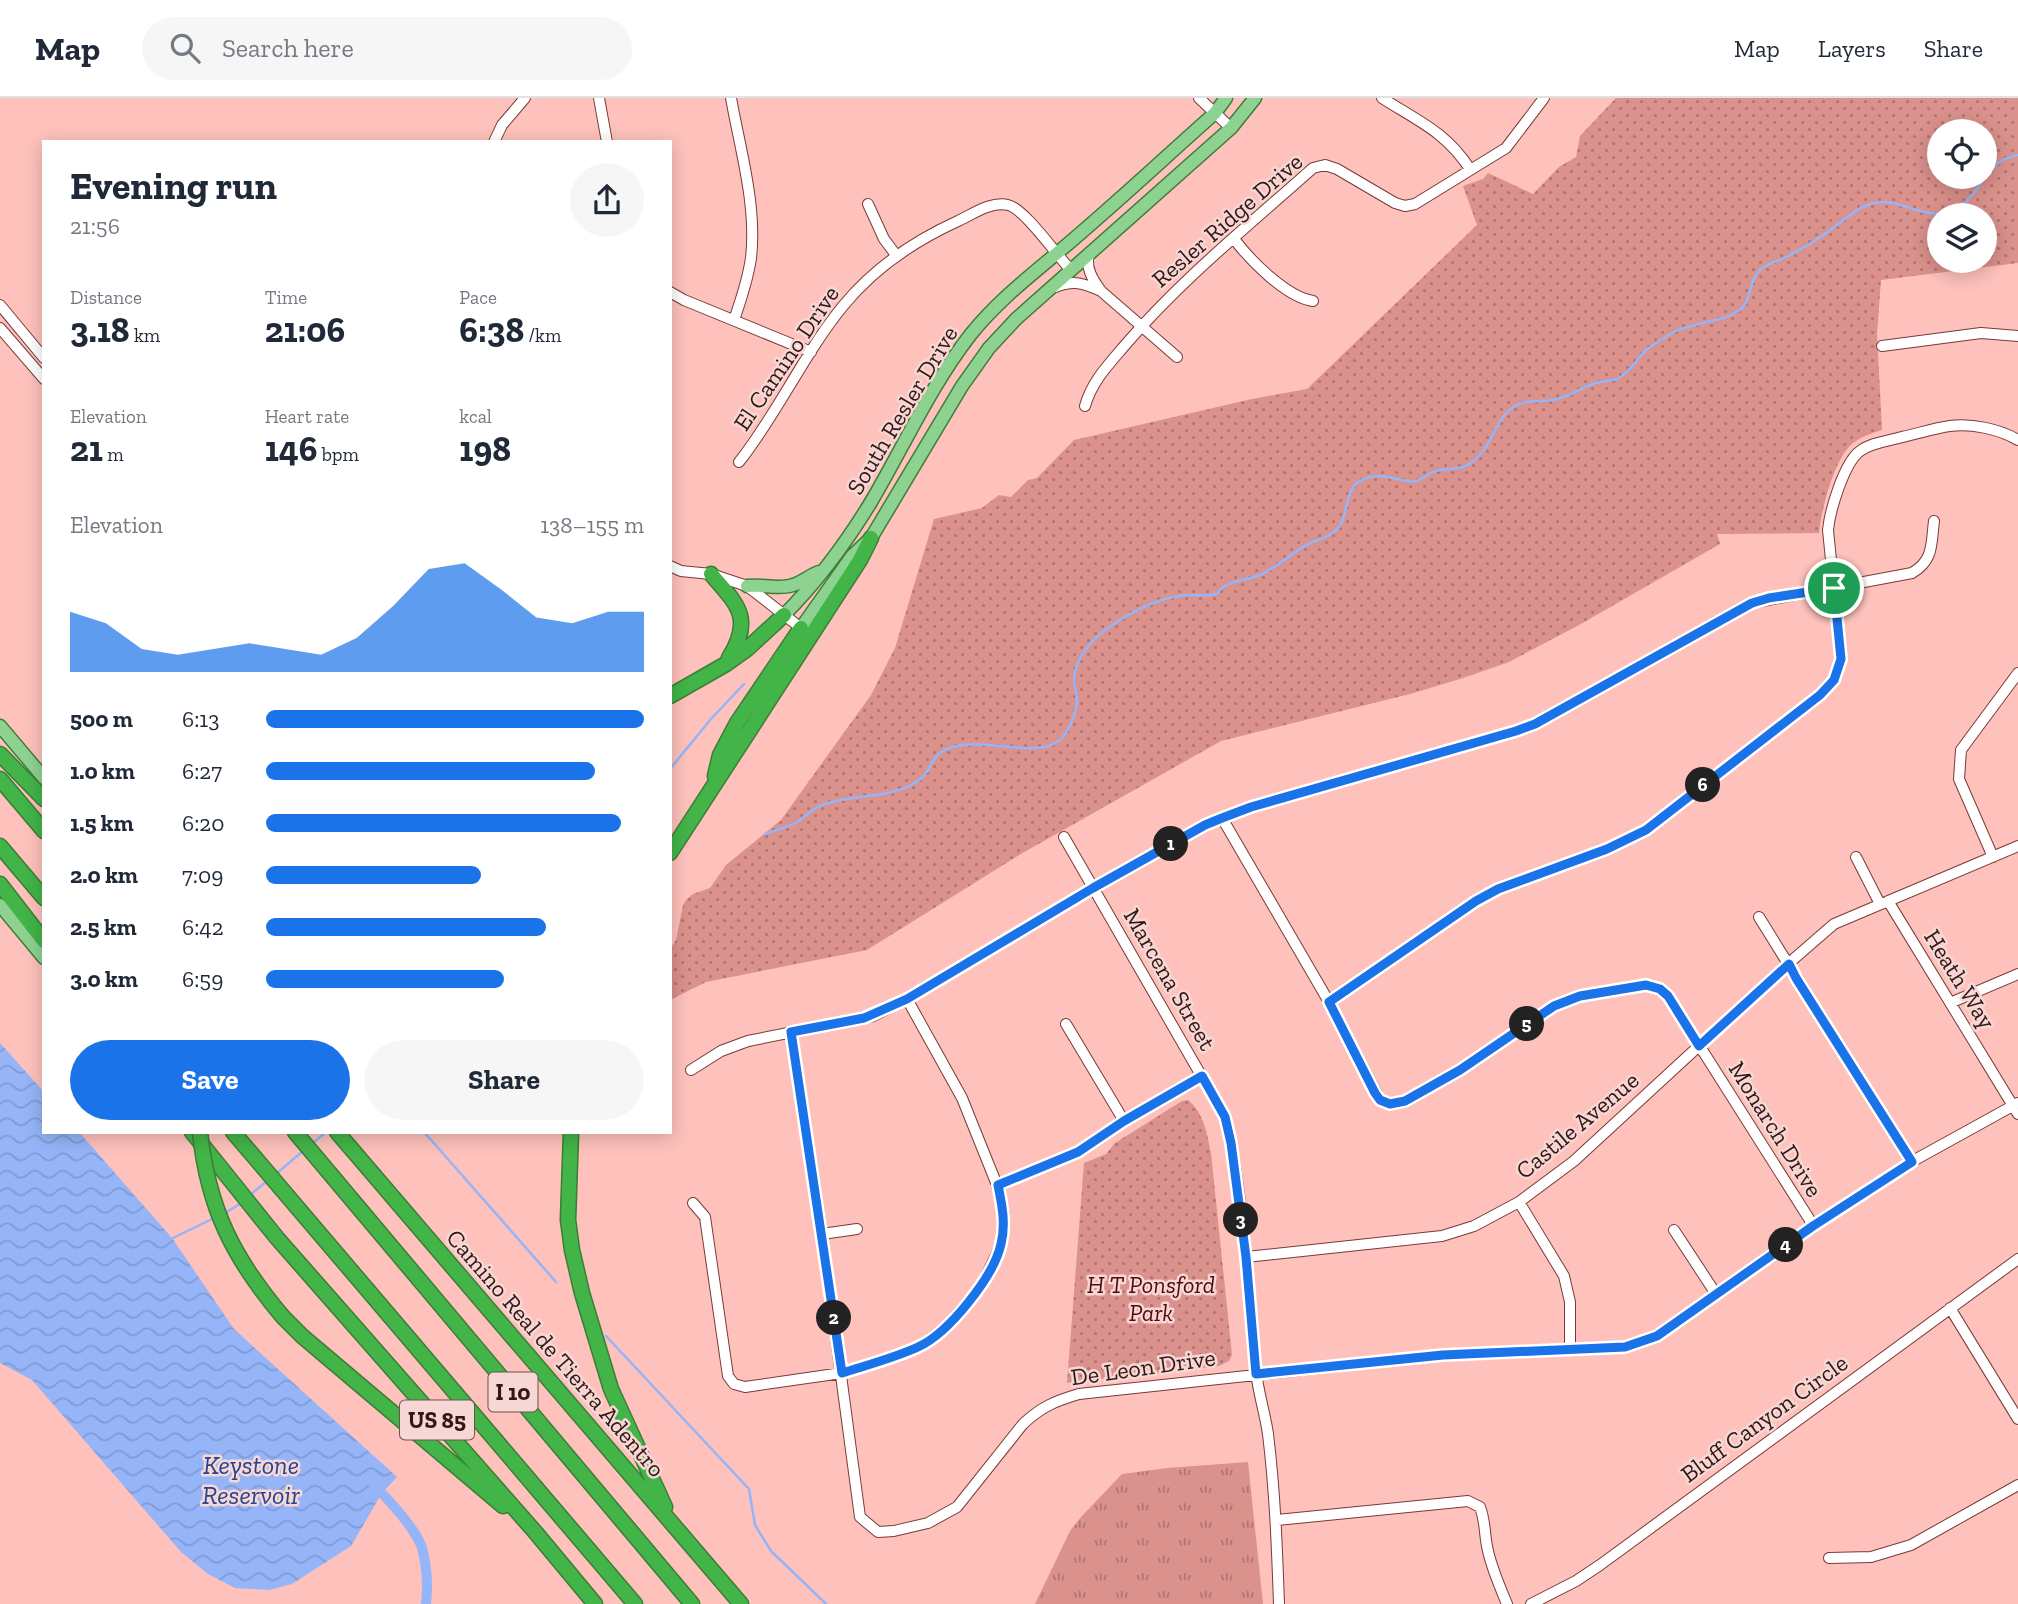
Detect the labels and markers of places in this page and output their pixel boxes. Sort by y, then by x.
pin [1804,558,1864,618]
pin: 6 [1686,768,1720,802]
pin: 1 [1154,826,1188,862]
pin: 5 [1510,1006,1544,1042]
pin: 3 [1224,1202,1258,1238]
pin: 4 [1768,1228,1803,1262]
pin: 2 [816,1300,852,1336]

